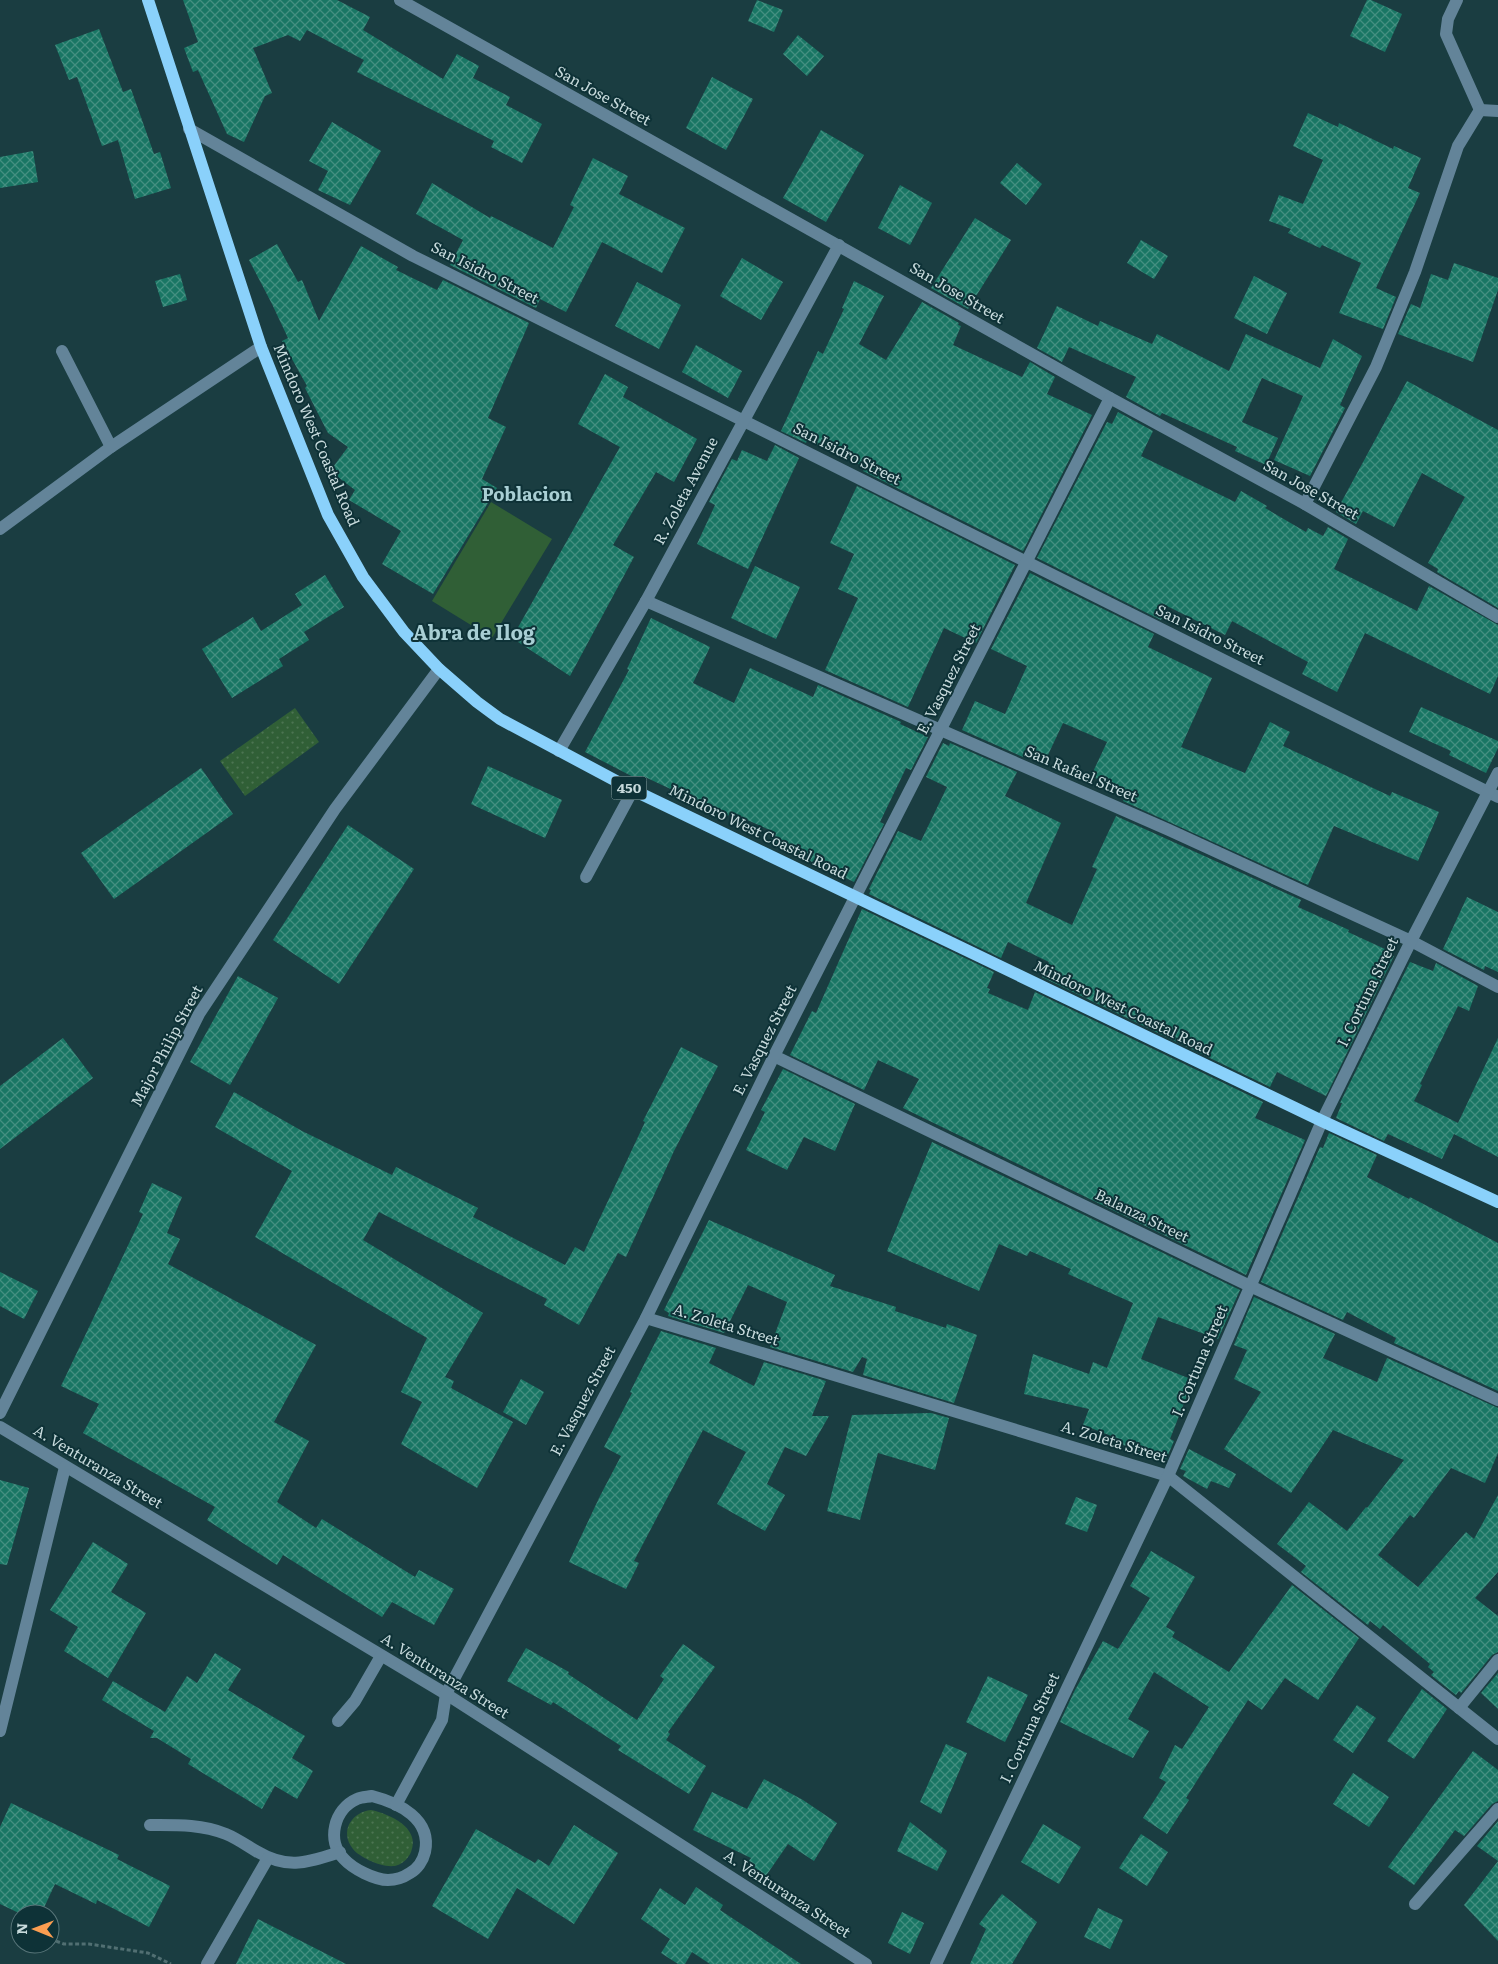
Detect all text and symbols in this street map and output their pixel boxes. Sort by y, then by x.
street label: San Jose Street [552,59,656,131]
street label: San Isidro Street [428,235,544,309]
street label: San Jose Street [906,255,1010,328]
street label: Mindoro West Coastal Road [268,339,366,529]
street label: San Isidro Street [790,416,906,490]
street label: R. Zoleta Avenue [646,432,723,548]
street label: San Jose Street [1260,453,1364,525]
district label: Poblacion [482,480,573,507]
street label: San Isidro Street [1152,597,1269,670]
district label: Abra de Ilog [413,616,536,646]
street label: E. Vasquez Street [910,619,986,738]
street label: San Rafael Street [1022,738,1142,807]
road number: 450 [612,776,646,800]
street label: Mindoro West Coastal Road [665,777,852,884]
street label: I. Cortuna Street [1330,933,1403,1050]
street label: Mindoro West Coastal Road [1030,953,1217,1060]
street label: Major Philip Street [124,980,208,1110]
street label: E. Vasquez Street [726,980,802,1099]
street label: Balanza Street [1092,1182,1194,1247]
street label: A. Zoleta Street [671,1297,782,1351]
street label: I. Cortuna Street [1165,1301,1233,1420]
street label: E. Vasquez Street [543,1341,620,1459]
street label: A. Zoleta Street [1059,1414,1170,1468]
street label: A. Venturanza Street [30,1418,168,1514]
street label: A. Venturanza Street [377,1626,514,1724]
street label: I. Cortuna Street [993,1668,1064,1786]
street label: A. Venturanza Street [720,1843,856,1943]
north arrow [10,1904,60,1954]
text: N [11,1922,31,1935]

